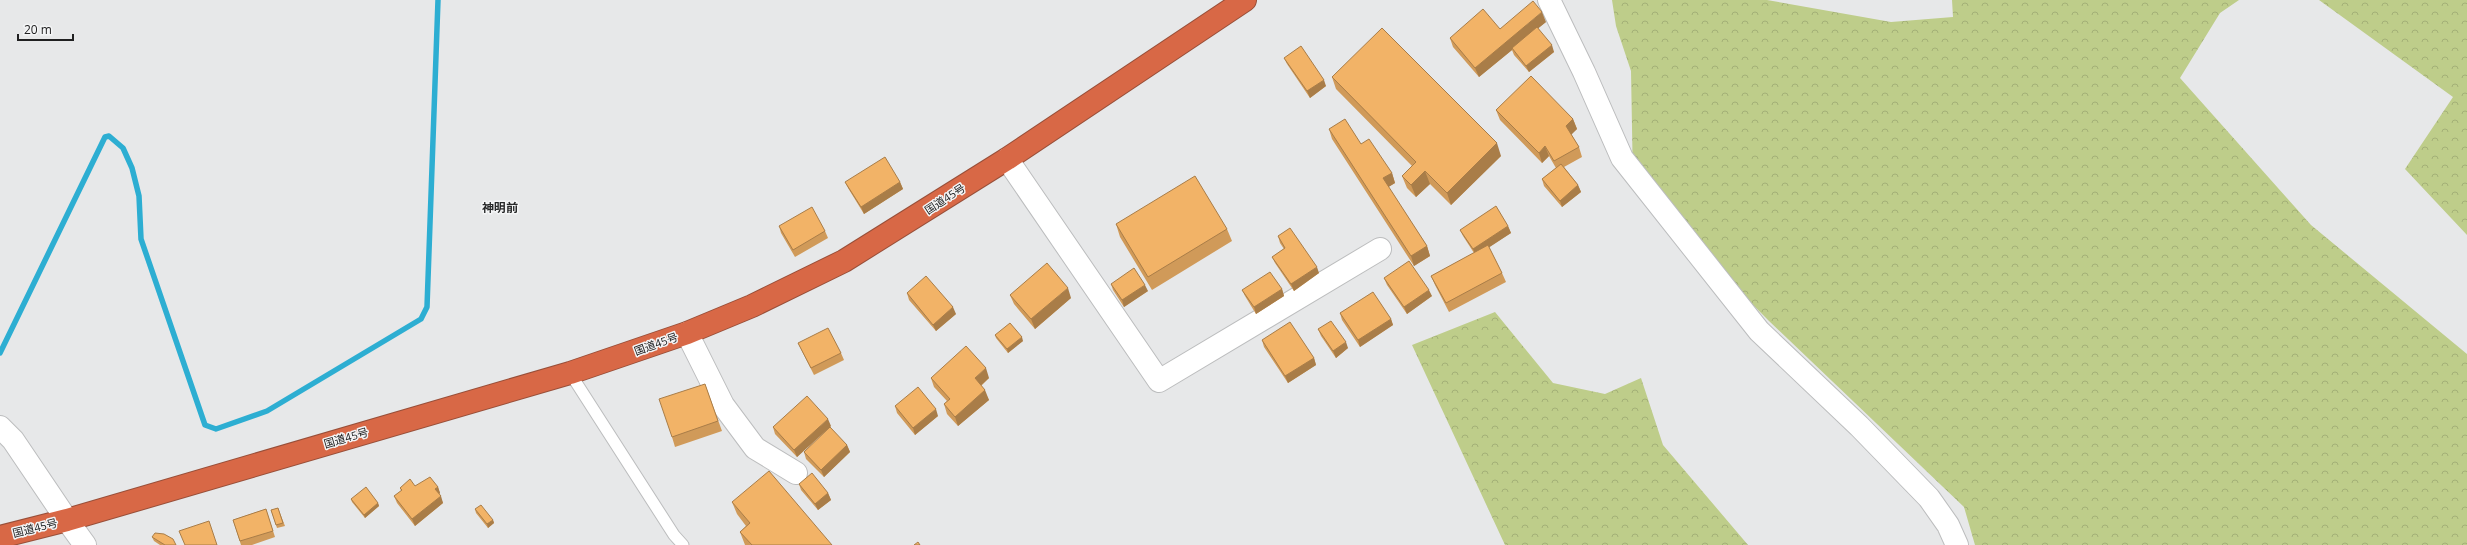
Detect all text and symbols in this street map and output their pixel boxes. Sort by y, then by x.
scale bar [18,16,73,42]
text: 20 m [24,21,52,38]
street label: 国道45号 [922,180,968,217]
district label: 神明前 [482,199,518,216]
street label: 国道45号 [632,329,680,358]
street label: 国道45号 [322,424,370,451]
street label: 国道45号 [11,515,59,540]

